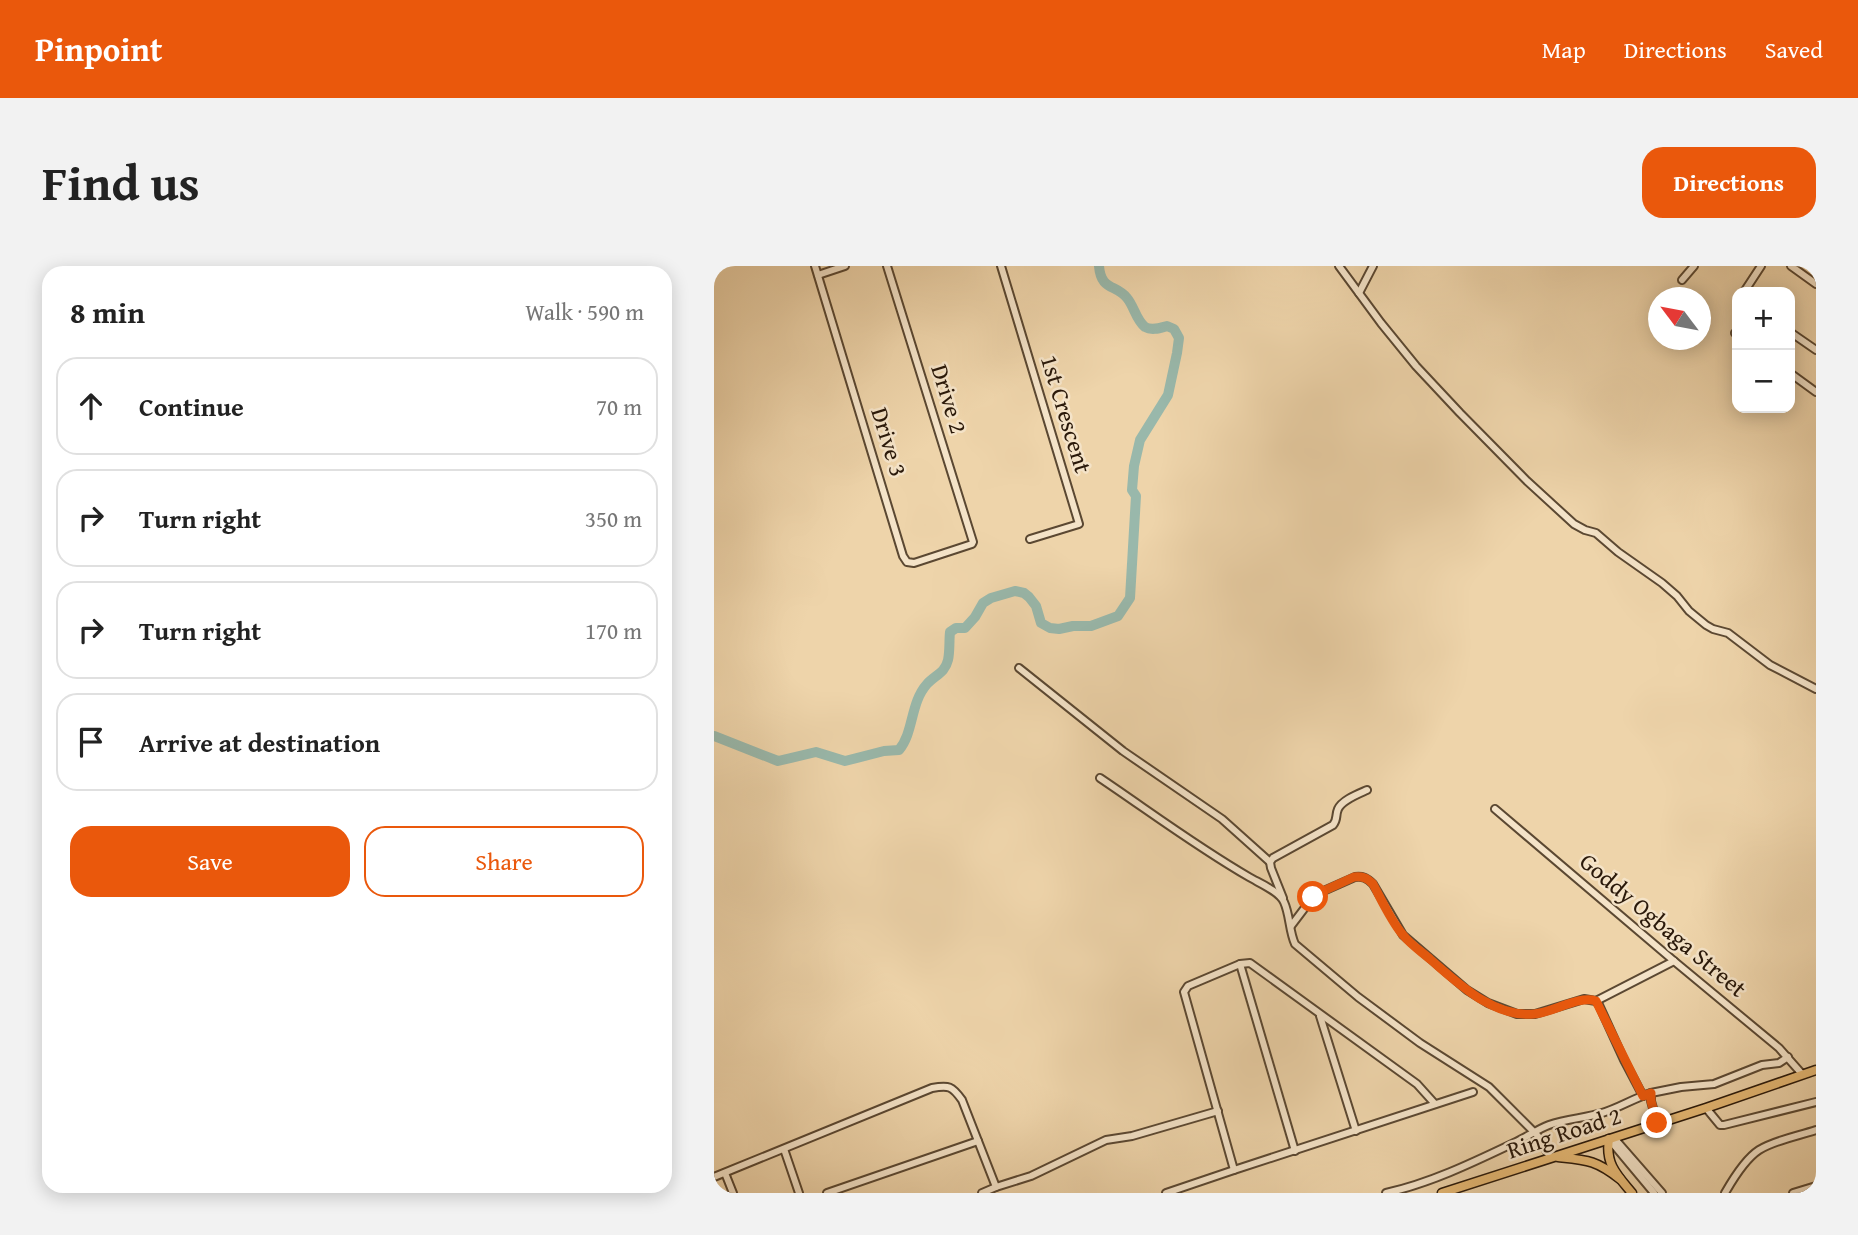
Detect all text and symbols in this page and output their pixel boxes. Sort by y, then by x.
text: Pinpoint [35,25,162,73]
text: Map [1542,32,1586,67]
text: Directions [1624,32,1727,67]
text: Saved [1765,32,1823,67]
text: Find us [42,146,200,218]
button: Directions [1642,147,1816,218]
north arrow [1648,287,1711,350]
map controls [1732,287,1795,413]
button: + [1732,287,1795,350]
text: 8 min [70,290,145,334]
text: Walk · 590 m [525,295,644,328]
street label: 1st Crescent [1032,350,1101,478]
button: − [1732,350,1795,413]
street label: Drive 2 [922,360,977,438]
icon: ahead [72,387,110,425]
text: Continue [139,387,244,426]
text: 70 m [596,390,642,423]
street label: Drive 3 [862,403,917,481]
icon: right [72,499,110,537]
text: Turn right [139,499,261,538]
text: 350 m [585,502,642,535]
icon: right [72,611,110,649]
text: Turn right [139,611,261,650]
text: 170 m [585,614,642,647]
icon: arrive [72,723,110,761]
text: Arrive at destination [139,723,380,762]
button: Save [70,826,350,897]
button: Share [364,826,644,897]
street label: Goddy Ogbaga Street [1572,844,1755,1005]
route start [1297,881,1328,912]
street label: Ring Road 2 [1502,1098,1626,1167]
route end [1641,1107,1672,1138]

